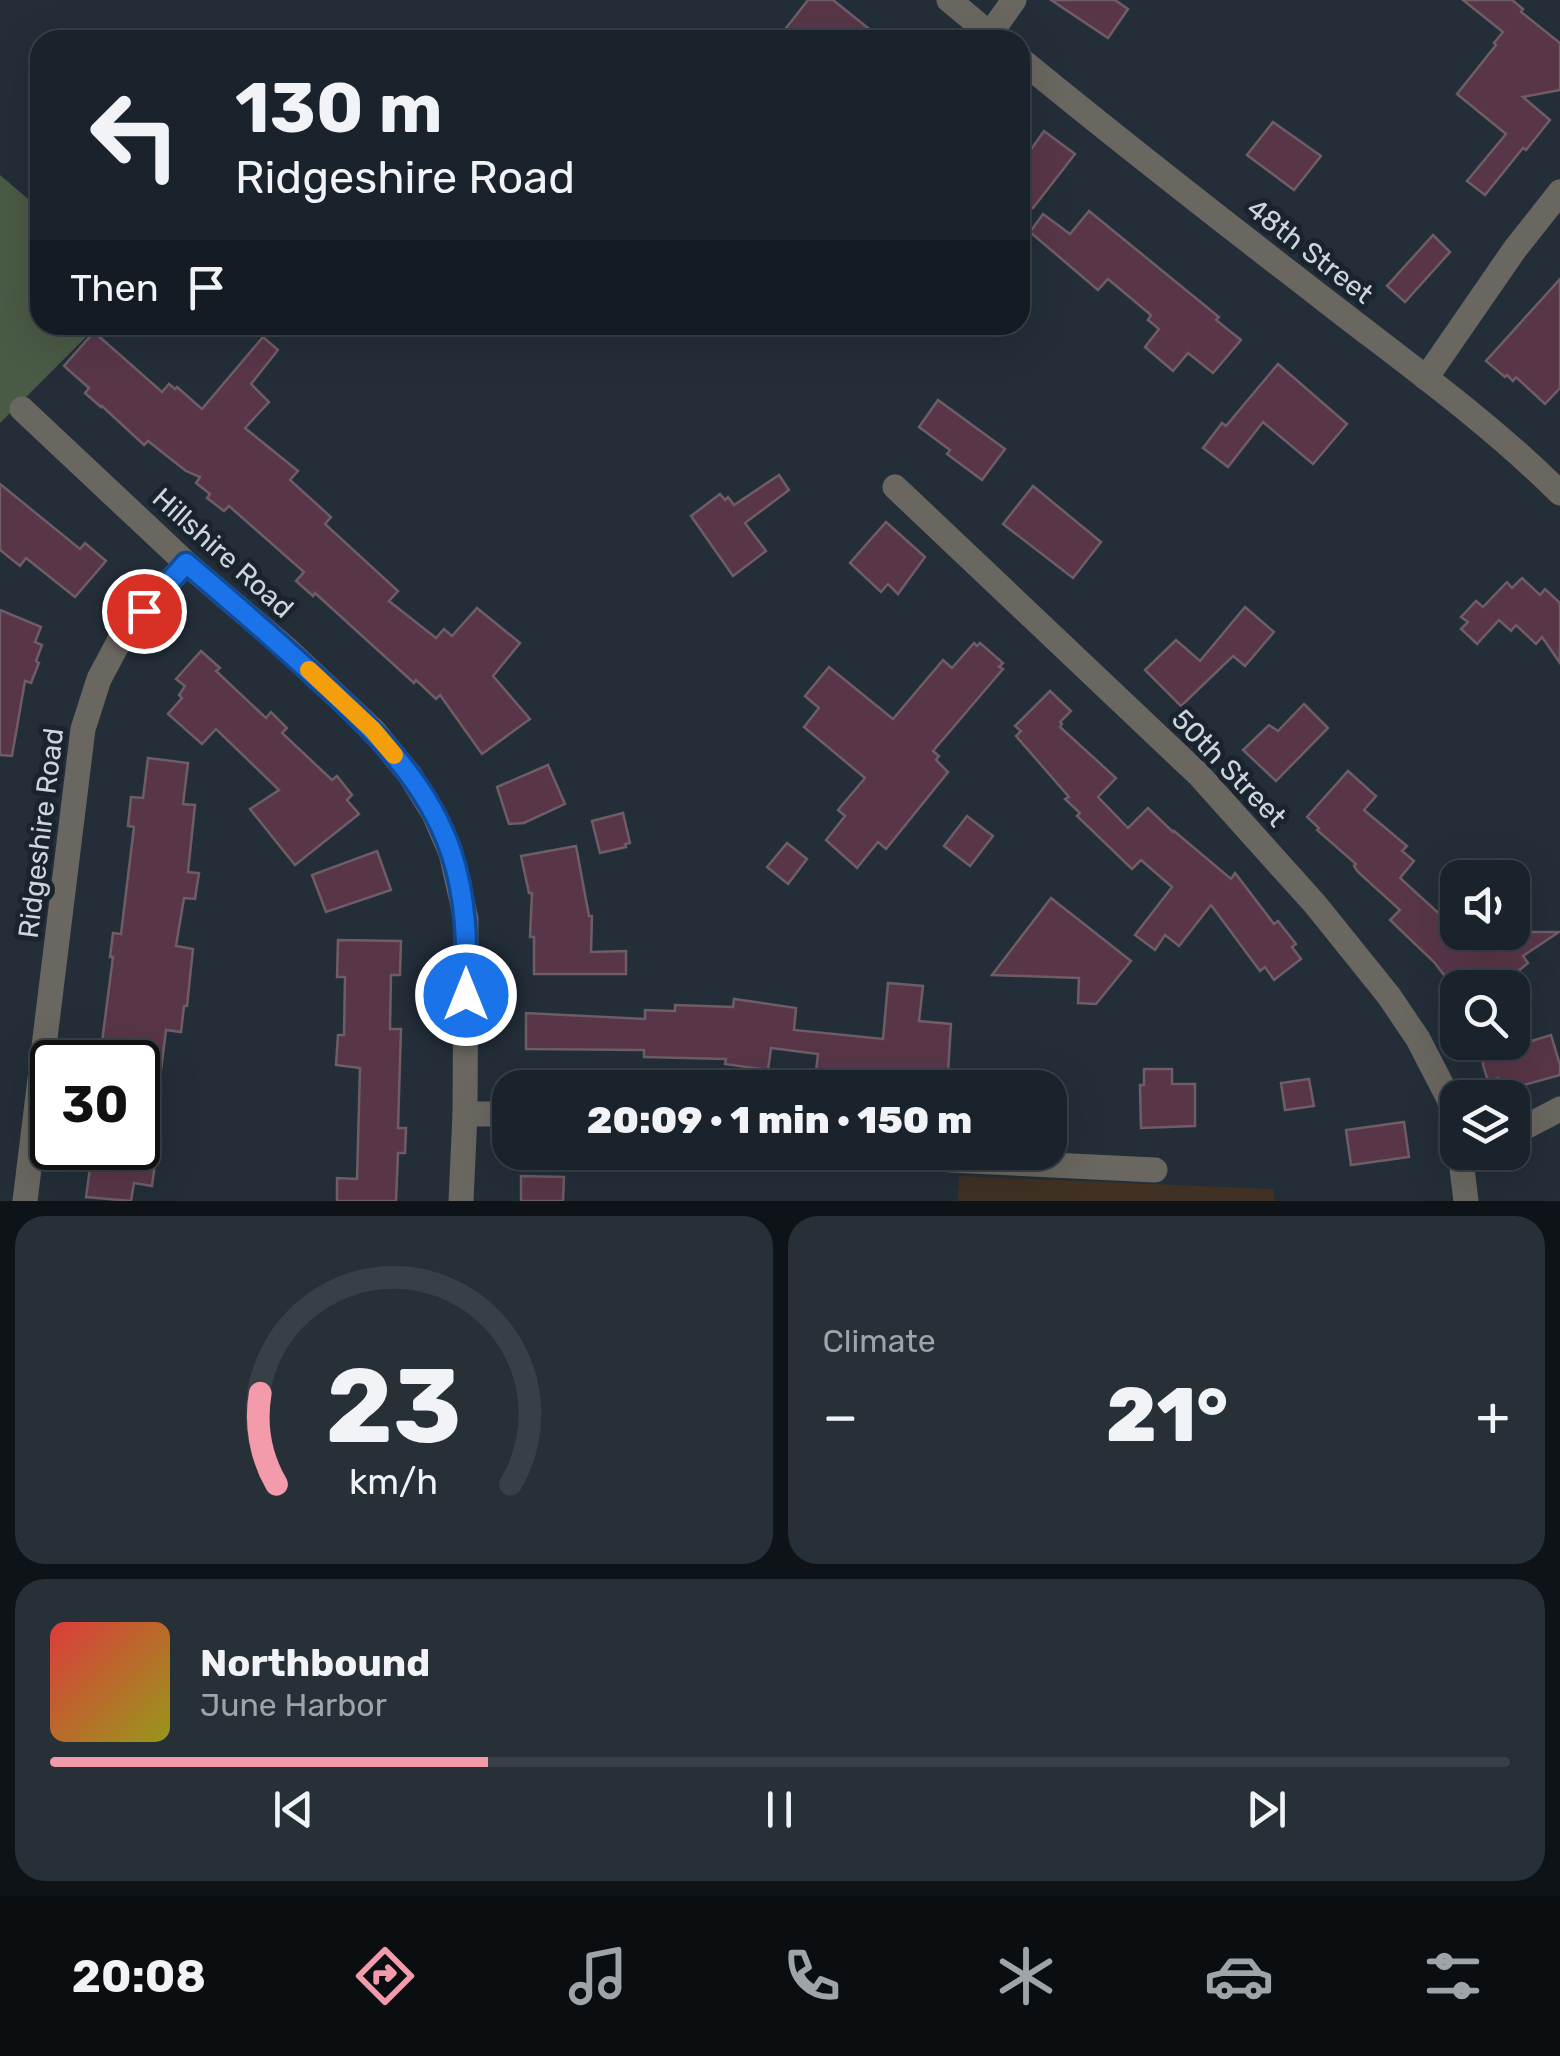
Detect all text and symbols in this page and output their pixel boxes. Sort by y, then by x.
text: 130 m [235,67,443,150]
icon: left [70,70,200,200]
text: Ridgeshire Road [235,151,575,204]
street label: 48th Street [1240,192,1380,311]
icon: arrive [179,260,234,315]
text: Then [70,265,159,311]
street label: Hillshire Road [146,481,300,625]
pin [102,569,187,654]
icon: arrive [117,584,172,639]
street label: 50th Street [1165,703,1293,834]
street label: Ridgeshire Road [12,726,70,940]
map controls [1440,860,1530,1170]
button: sound [1440,860,1530,950]
position arrow [414,943,518,1047]
button: search [1440,970,1530,1060]
speed limit sign: 30 [30,1040,160,1170]
button: layers [1440,1080,1530,1170]
text: 20:09 · 1 min · 150 m [587,1097,972,1143]
text: Climate [823,1322,936,1360]
text: 23 [326,1345,462,1468]
text: 21° [1106,1371,1228,1460]
text: − [823,1384,858,1449]
text: + [1476,1384,1510,1449]
text: km/h [349,1461,438,1503]
text: Northbound [200,1640,430,1686]
text: June Harbor [200,1686,387,1724]
icon: previous [266,1782,321,1837]
icon: pause [752,1782,807,1837]
icon: next [1239,1782,1294,1837]
icon: directions [350,1941,420,2011]
icon: music [563,1941,633,2011]
icon: phone [777,1941,847,2011]
icon: climate [991,1941,1061,2011]
icon: car [1204,1941,1274,2011]
icon: filters [1418,1941,1488,2011]
text: 20:08 [72,1950,206,2003]

